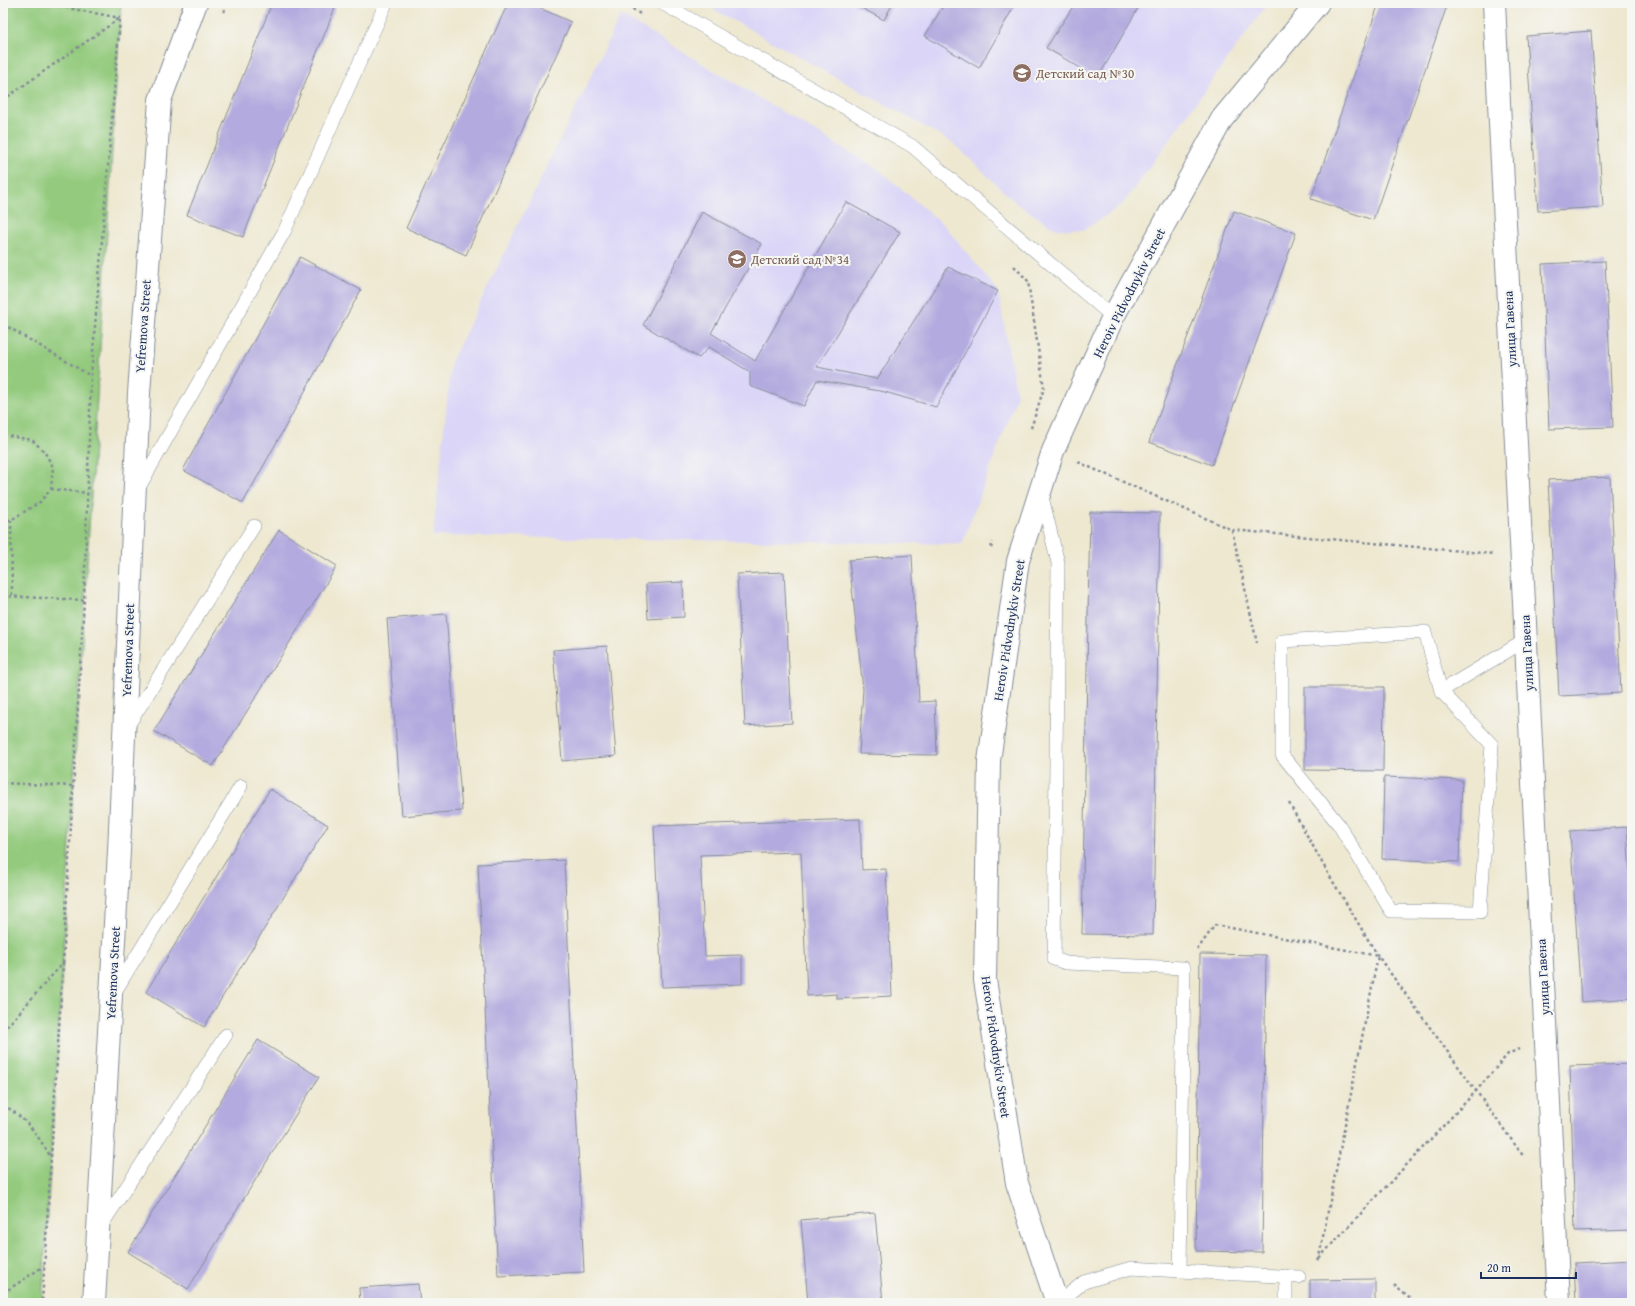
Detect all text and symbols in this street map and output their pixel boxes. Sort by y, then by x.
school or university icon: Детский сад №30 [1011,62,1033,84]
place label: Детский сад №30 [1035,64,1134,83]
street label: Heroiv Pidvodnykiv Street [1088,225,1170,361]
school or university icon: Детский сад №34 [726,248,748,270]
place label: Детский сад №34 [750,250,849,269]
street label: Yefremova Street [130,278,156,373]
street label: улица Гавена [1498,289,1522,369]
street label: Heroiv Pidvodnykiv Street [988,557,1030,702]
street label: Yefremova Street [117,602,139,697]
street label: улица Гавена [1515,613,1539,693]
street label: Yefremova Street [101,925,125,1020]
street label: улица Гавена [1531,937,1555,1017]
street label: Heroiv Pidvodnykiv Street [977,975,1015,1120]
scale bar [1481,1254,1576,1280]
text: 20 m [1487,1259,1511,1276]

